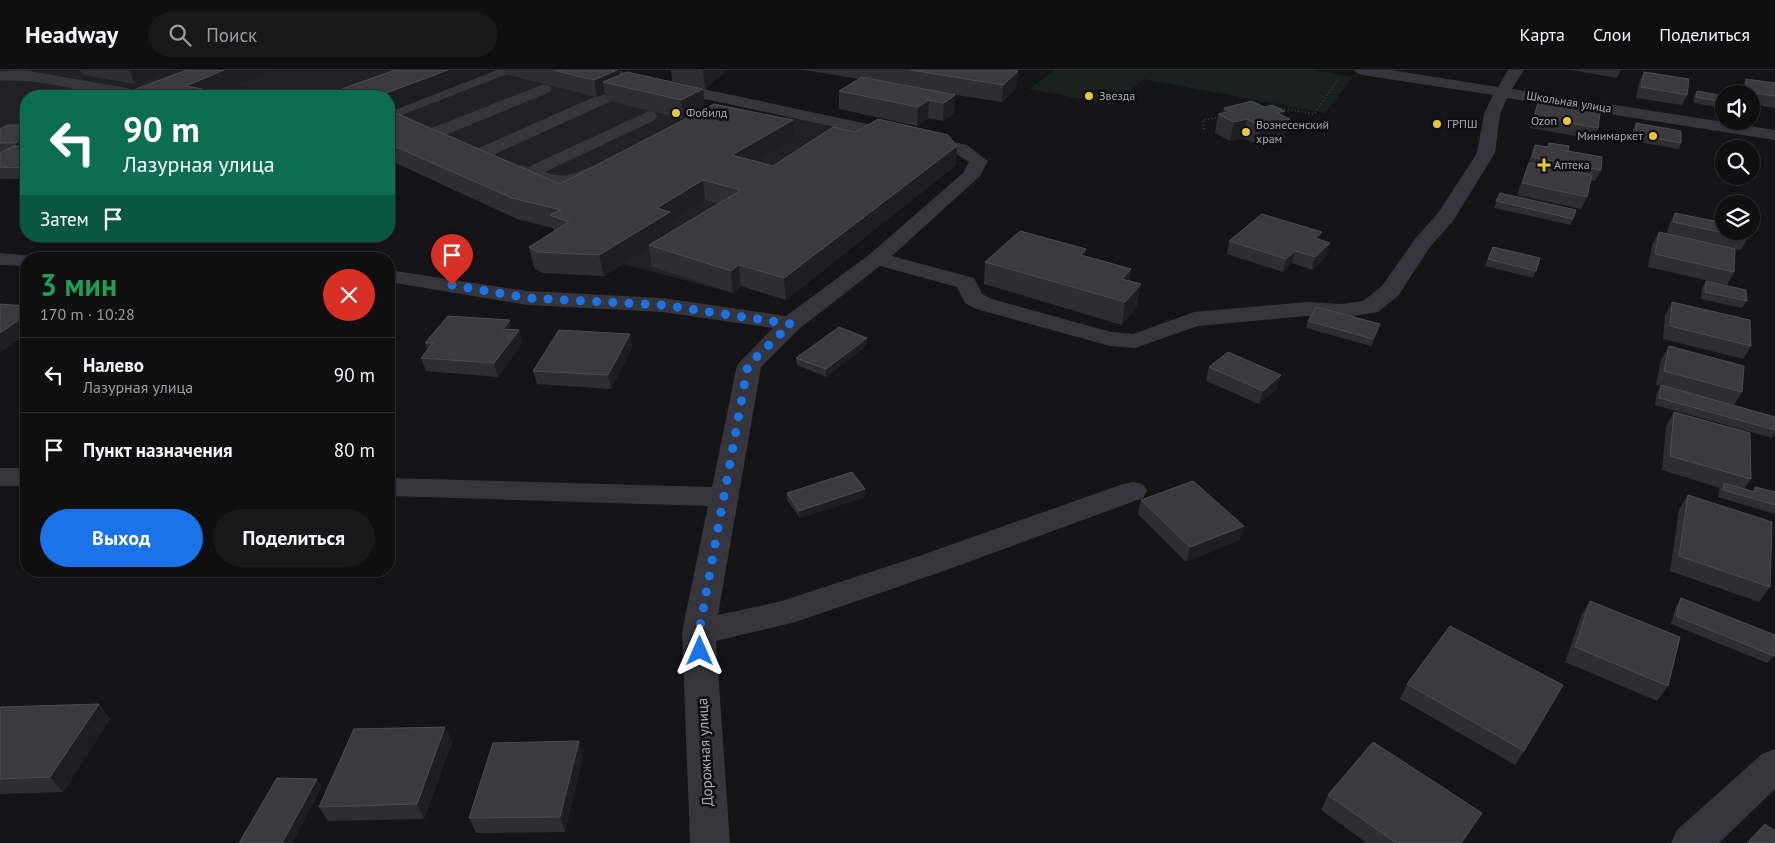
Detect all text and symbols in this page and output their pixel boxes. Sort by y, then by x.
search box [148,12,498,57]
text: Headway [25,19,118,50]
icon: search [166,21,194,49]
text: Поиск [206,23,257,47]
text: Карта [1520,23,1565,46]
text: Слои [1593,23,1631,46]
text: Поделиться [1659,23,1750,46]
map controls [1715,85,1760,240]
button: sound [1715,85,1760,130]
street label: Школьная улица [1525,87,1613,116]
place label: Звезда [1099,88,1135,103]
marker: Звезда [1083,90,1095,102]
place label: Фобилд [686,105,728,120]
text: 90 m [123,106,200,152]
marker: Фобилд [670,107,682,119]
icon: left [40,110,105,175]
place label: Ozon [1531,113,1557,128]
marker: Ozon [1561,115,1573,127]
place label: ГРПШ [1447,116,1477,131]
place label: Вознесенский храм [1256,117,1329,146]
marker: ГРПШ [1431,118,1443,130]
marker: Вознесенский храм [1240,126,1252,138]
place label: Минимаркет [1577,128,1643,143]
marker: Минимаркет [1647,130,1659,142]
button: search [1715,140,1760,185]
text: Лазурная улица [123,150,275,178]
place label: Аптека [1554,157,1590,172]
marker: Аптека [1538,159,1550,171]
button: layers [1715,195,1760,240]
icon: arrive [99,205,127,233]
text: Затем [40,207,89,231]
pin [431,234,473,285]
icon: arrive [438,241,466,269]
text: 3 мин [40,265,117,304]
button: close [323,269,375,321]
text: 170 m · 10:28 [40,304,135,324]
text: Налево [83,353,144,377]
icon: left [40,361,68,389]
text: 90 m [334,363,375,387]
text: Лазурная улица [83,377,193,397]
icon: arrive [40,436,68,464]
text: Пункт назначения [83,438,233,462]
text: 80 m [334,438,375,462]
button: Выход [40,509,203,567]
button: Поделиться [213,509,375,567]
position arrow [673,624,725,676]
street label: Дорожная улица [692,697,717,807]

